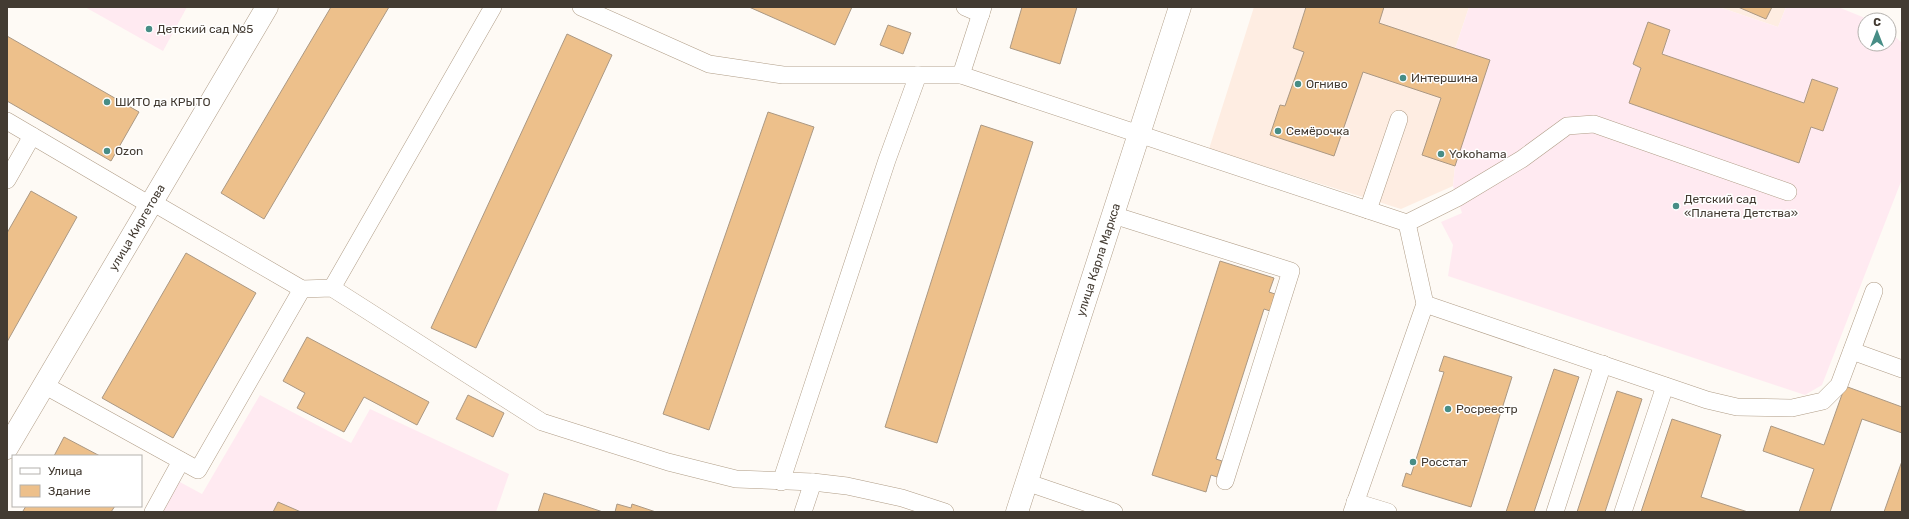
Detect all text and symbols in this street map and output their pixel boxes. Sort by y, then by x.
north arrow [1857,12,1897,52]
text: С [1873,16,1881,29]
place label: Дeтский сад №5 [157,22,253,36]
marker: Дeтский сад №5 [144,24,154,34]
place label: Интершина [1411,71,1478,85]
marker: Интершина [1398,73,1408,83]
place label: Огниво [1306,77,1348,91]
marker: Огниво [1293,79,1303,89]
place label: ШИТО да КРЫТО [115,95,211,109]
marker: ШИТО да КРЫТО [102,97,112,107]
place label: Семёрочка [1286,124,1349,138]
marker: Семёрочка [1273,126,1283,136]
place label: Ozon [115,144,143,158]
marker: Ozon [102,146,112,156]
place label: Yokohama [1449,147,1507,161]
marker: Yokohama [1436,149,1446,159]
street label: улица Киргетова [106,182,168,273]
place label: Детский сад «Планета Детства» [1684,192,1798,220]
street label: улица Карла Маркса [1074,201,1123,318]
marker: Детский сад «Планета Детства» [1671,201,1681,211]
place label: Росреестр [1456,402,1518,416]
marker: Росреестр [1443,404,1453,414]
legend [12,455,142,507]
place label: Росстат [1421,455,1468,469]
marker: Росстат [1408,457,1418,467]
text: Улица [48,464,82,478]
text: Здание [48,484,91,498]

